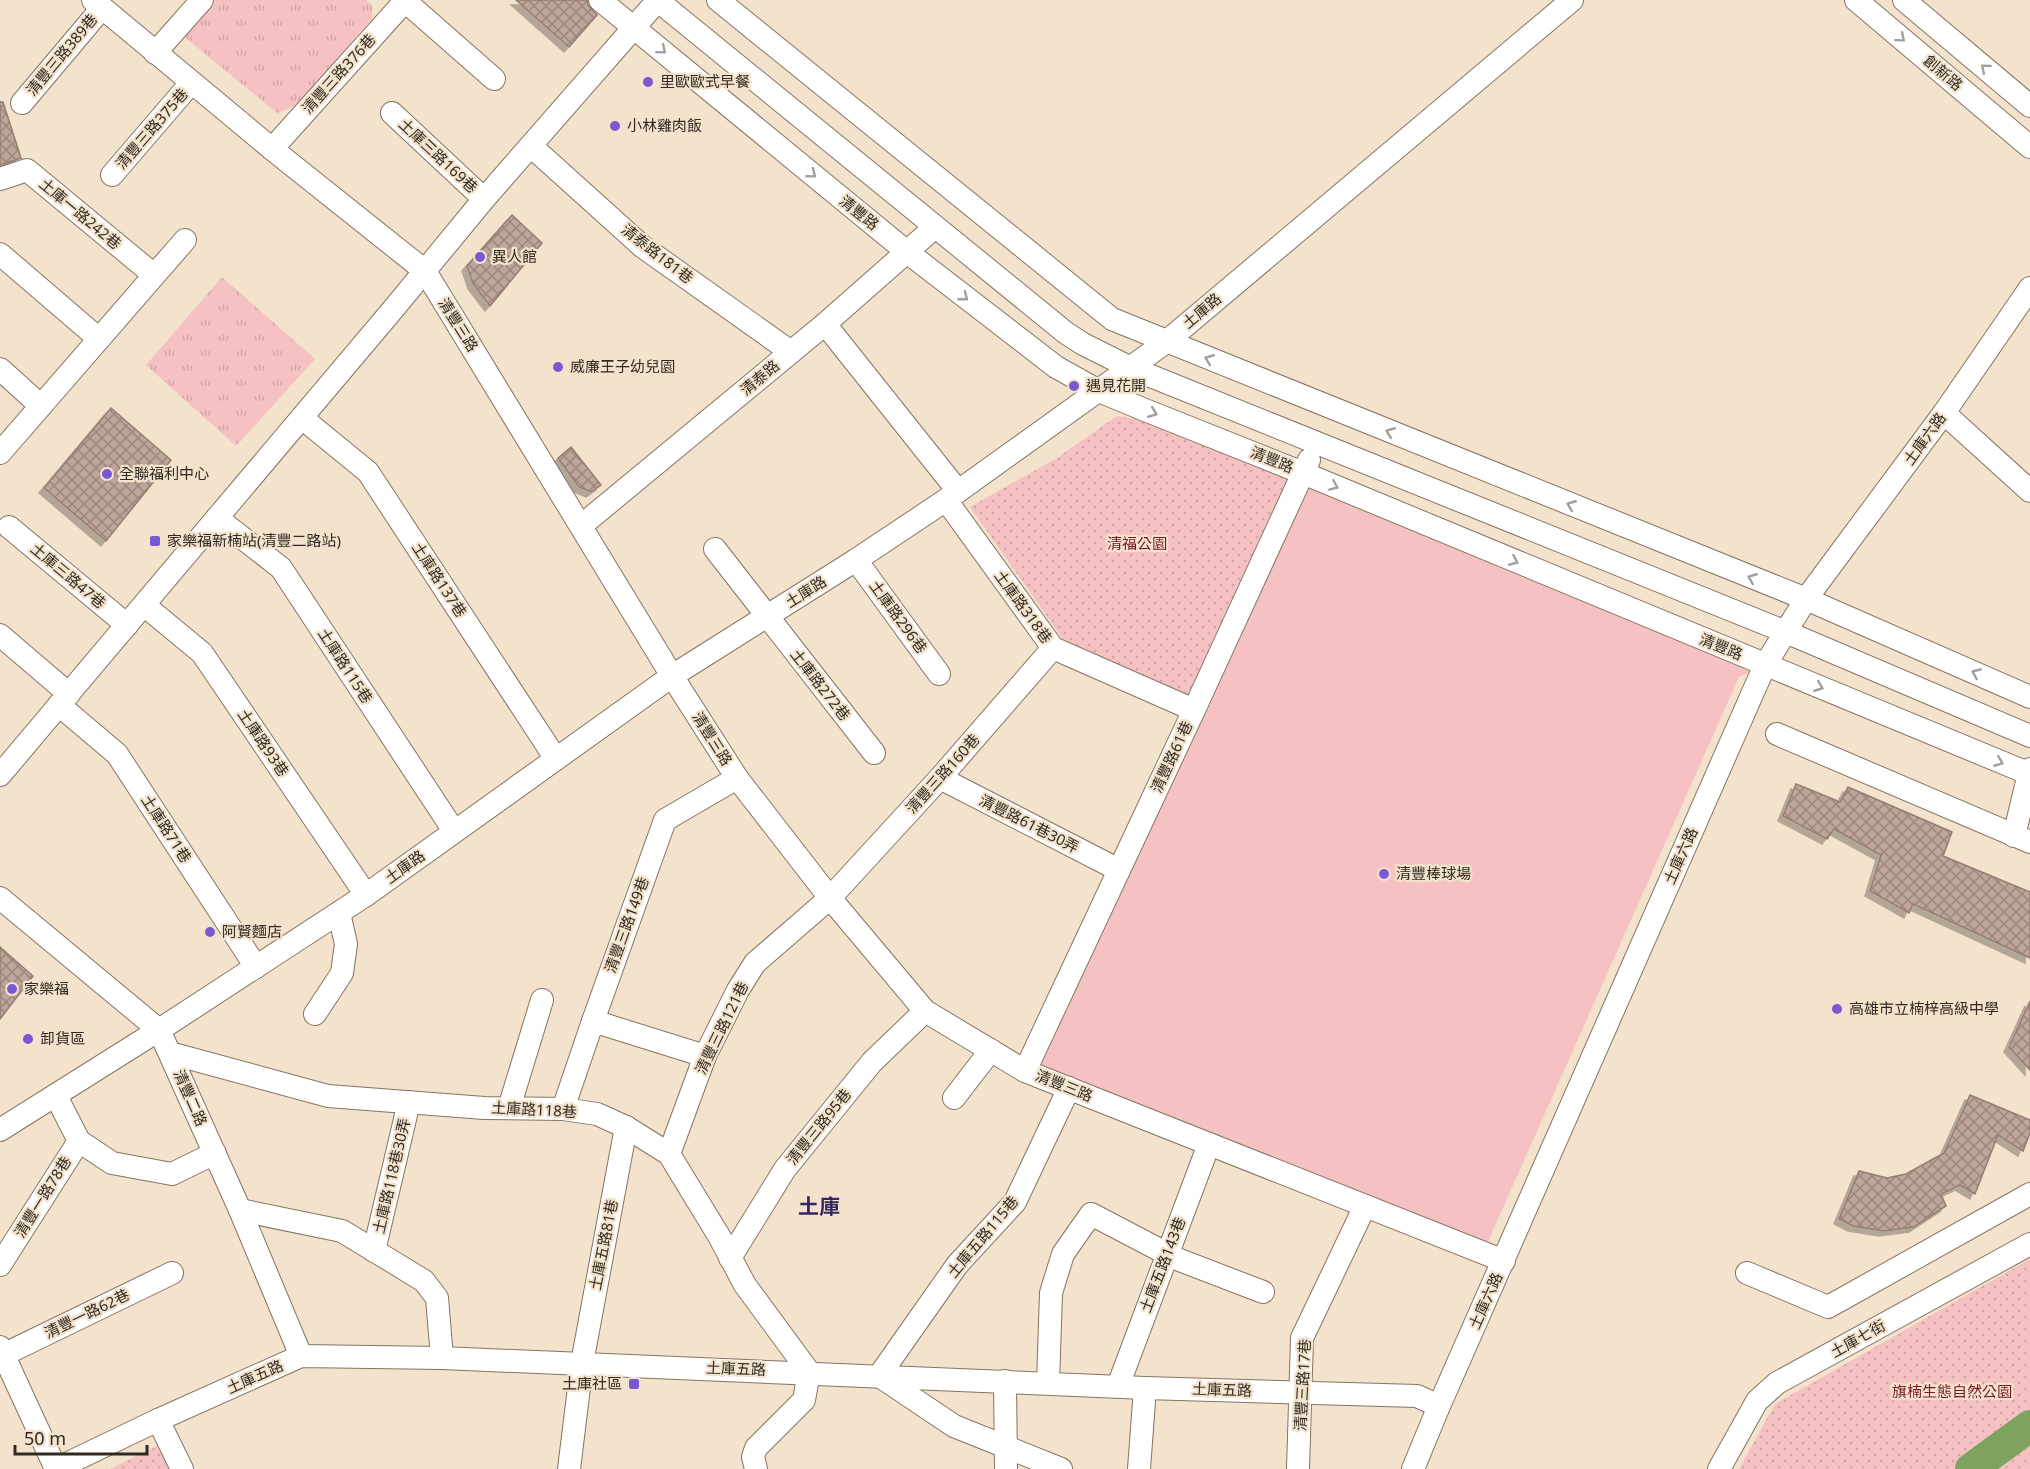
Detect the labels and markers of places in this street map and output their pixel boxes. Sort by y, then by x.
place label: 里歐歐式早餐 [660,71,750,91]
marker: 里歐歐式早餐 [641,75,655,89]
place label: 小林雞肉飯 [627,115,702,135]
marker: 小林雞肉飯 [608,119,622,133]
place label: 異人館 [492,246,537,266]
marker: 異人館 [473,250,487,264]
place label: 威廉王子幼兒園 [570,356,675,376]
marker: 威廉王子幼兒園 [551,360,565,374]
place label: 遇見花開 [1086,375,1146,395]
marker: 遇見花開 [1067,379,1081,393]
place label: 全聯福利中心 [119,463,209,483]
marker: 全聯福利中心 [100,467,114,481]
place label: 家樂福新楠站(清豐二路站) [167,530,341,550]
marker: 家樂福新楠站(清豐二路站) [148,534,162,548]
place label: 清豐棒球場 [1396,863,1471,883]
marker: 清豐棒球場 [1377,867,1391,881]
place label: 阿賢麵店 [222,921,282,941]
marker: 阿賢麵店 [203,925,217,939]
place label: 家樂福 [24,978,69,998]
marker: 家樂福 [5,982,19,996]
place label: 高雄市立楠梓高級中學 [1849,998,1999,1018]
marker: 高雄市立楠梓高級中學 [1830,1002,1844,1016]
place label: 卸貨區 [40,1028,85,1048]
marker: 卸貨區 [21,1032,35,1046]
place label: 土庫社區 [562,1373,622,1393]
marker: 土庫社區 [627,1377,641,1391]

